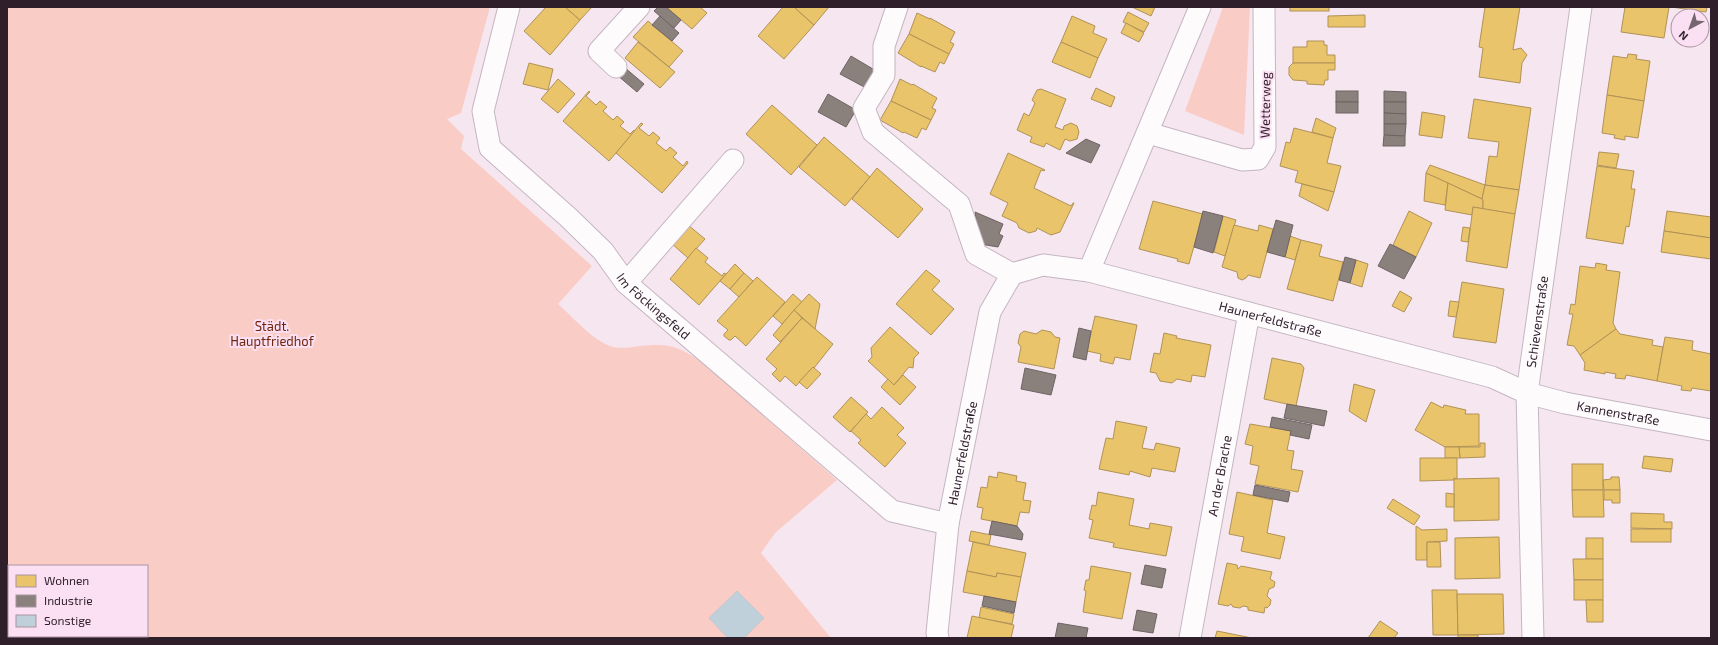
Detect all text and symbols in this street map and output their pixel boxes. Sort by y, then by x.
north arrow [1670,8,1710,48]
text: N [1676,28,1690,43]
street label: Wetterweg [1256,72,1274,138]
street label: Im Föckingsfeld [613,270,694,343]
street label: Schievenstraße [1523,275,1551,369]
street label: Haunerfeldstraße [1217,298,1324,340]
park label: Städt. Hauptfriedhof [230,318,315,349]
street label: Kannenstraße [1575,397,1661,428]
street label: Haunerfeldstraße [944,400,980,507]
street label: An der Brache [1204,434,1235,518]
legend [8,565,148,637]
text: Wohnen [44,573,89,587]
text: Industrie [44,593,93,607]
text: Sonstige [44,613,91,627]

